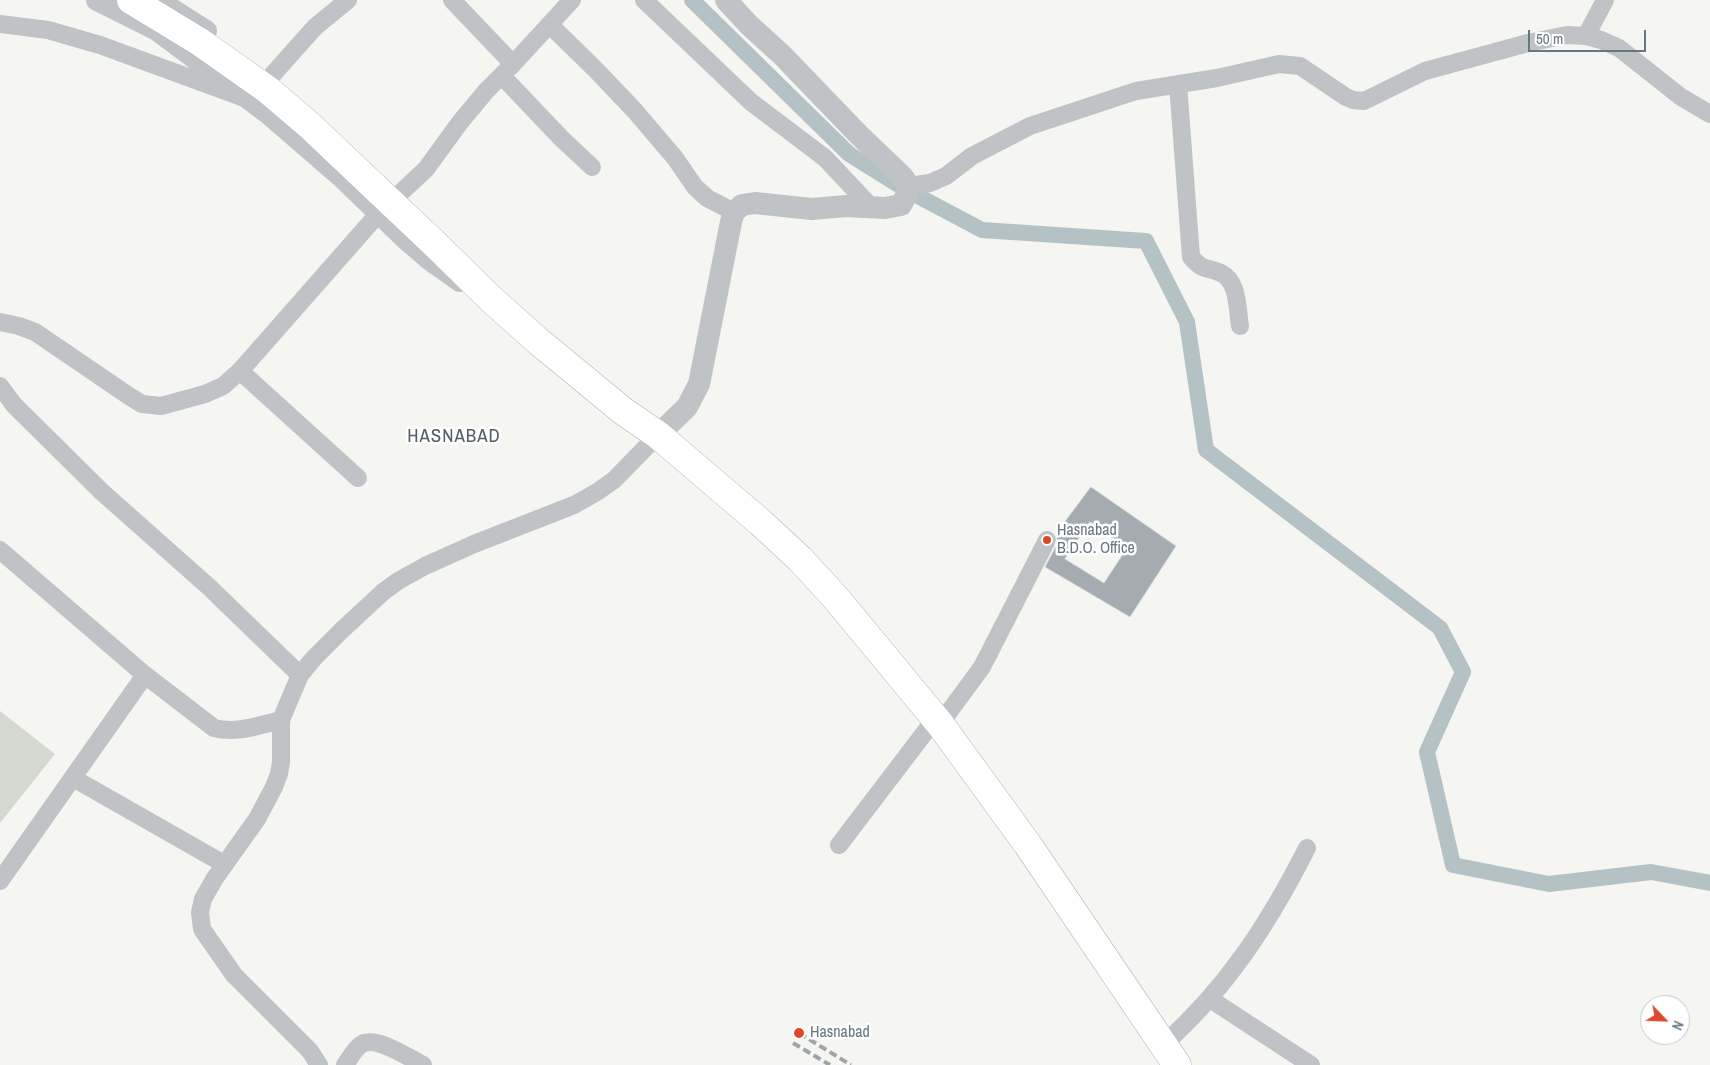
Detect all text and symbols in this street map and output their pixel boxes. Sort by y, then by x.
scale bar [1530,20,1648,52]
text: 50 m [1536,28,1563,49]
district label: HASNABAD [406,426,502,448]
place label: Hasnabad B.D.O. Office [1057,521,1135,559]
marker: Hasnabad B.D.O. Office [1041,534,1053,546]
north arrow [1640,995,1690,1045]
text: N [1668,1018,1688,1033]
place label: Hasnabad [810,1023,870,1043]
marker: Hasnabad [792,1026,806,1040]

